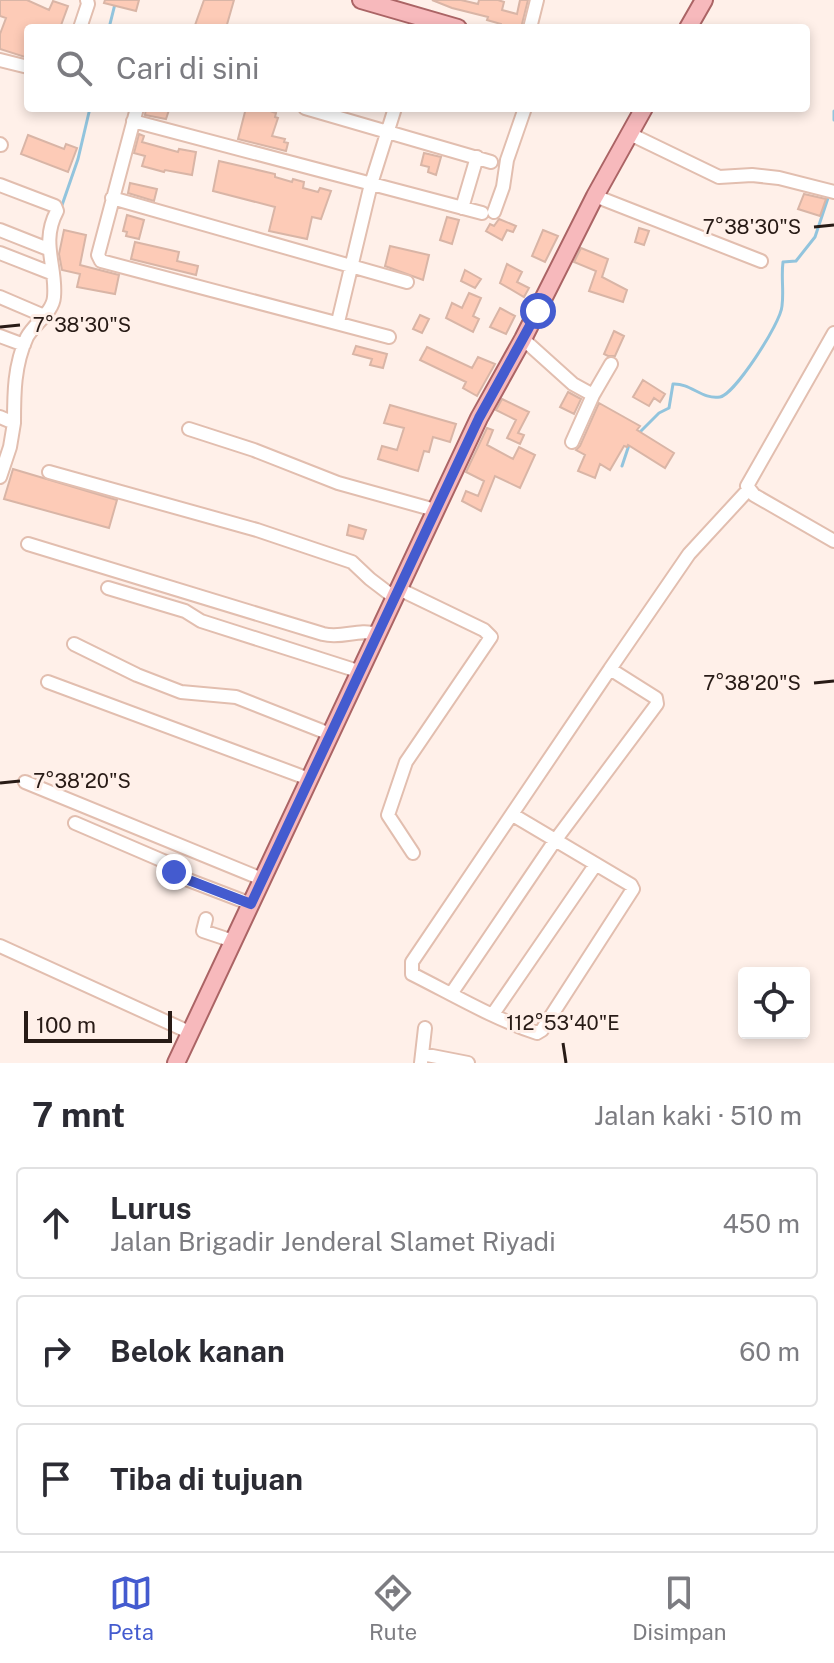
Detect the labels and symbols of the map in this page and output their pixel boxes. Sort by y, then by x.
text: 7°38'30"S [703,215,801,239]
route start [520,293,556,329]
text: 7°38'30"S [33,313,131,337]
text: 7°38'20"S [703,671,801,695]
text: 7°38'20"S [33,769,131,793]
route end [156,854,192,890]
scale bar [24,1007,172,1043]
text: 112°53'40"E [506,1011,620,1035]

